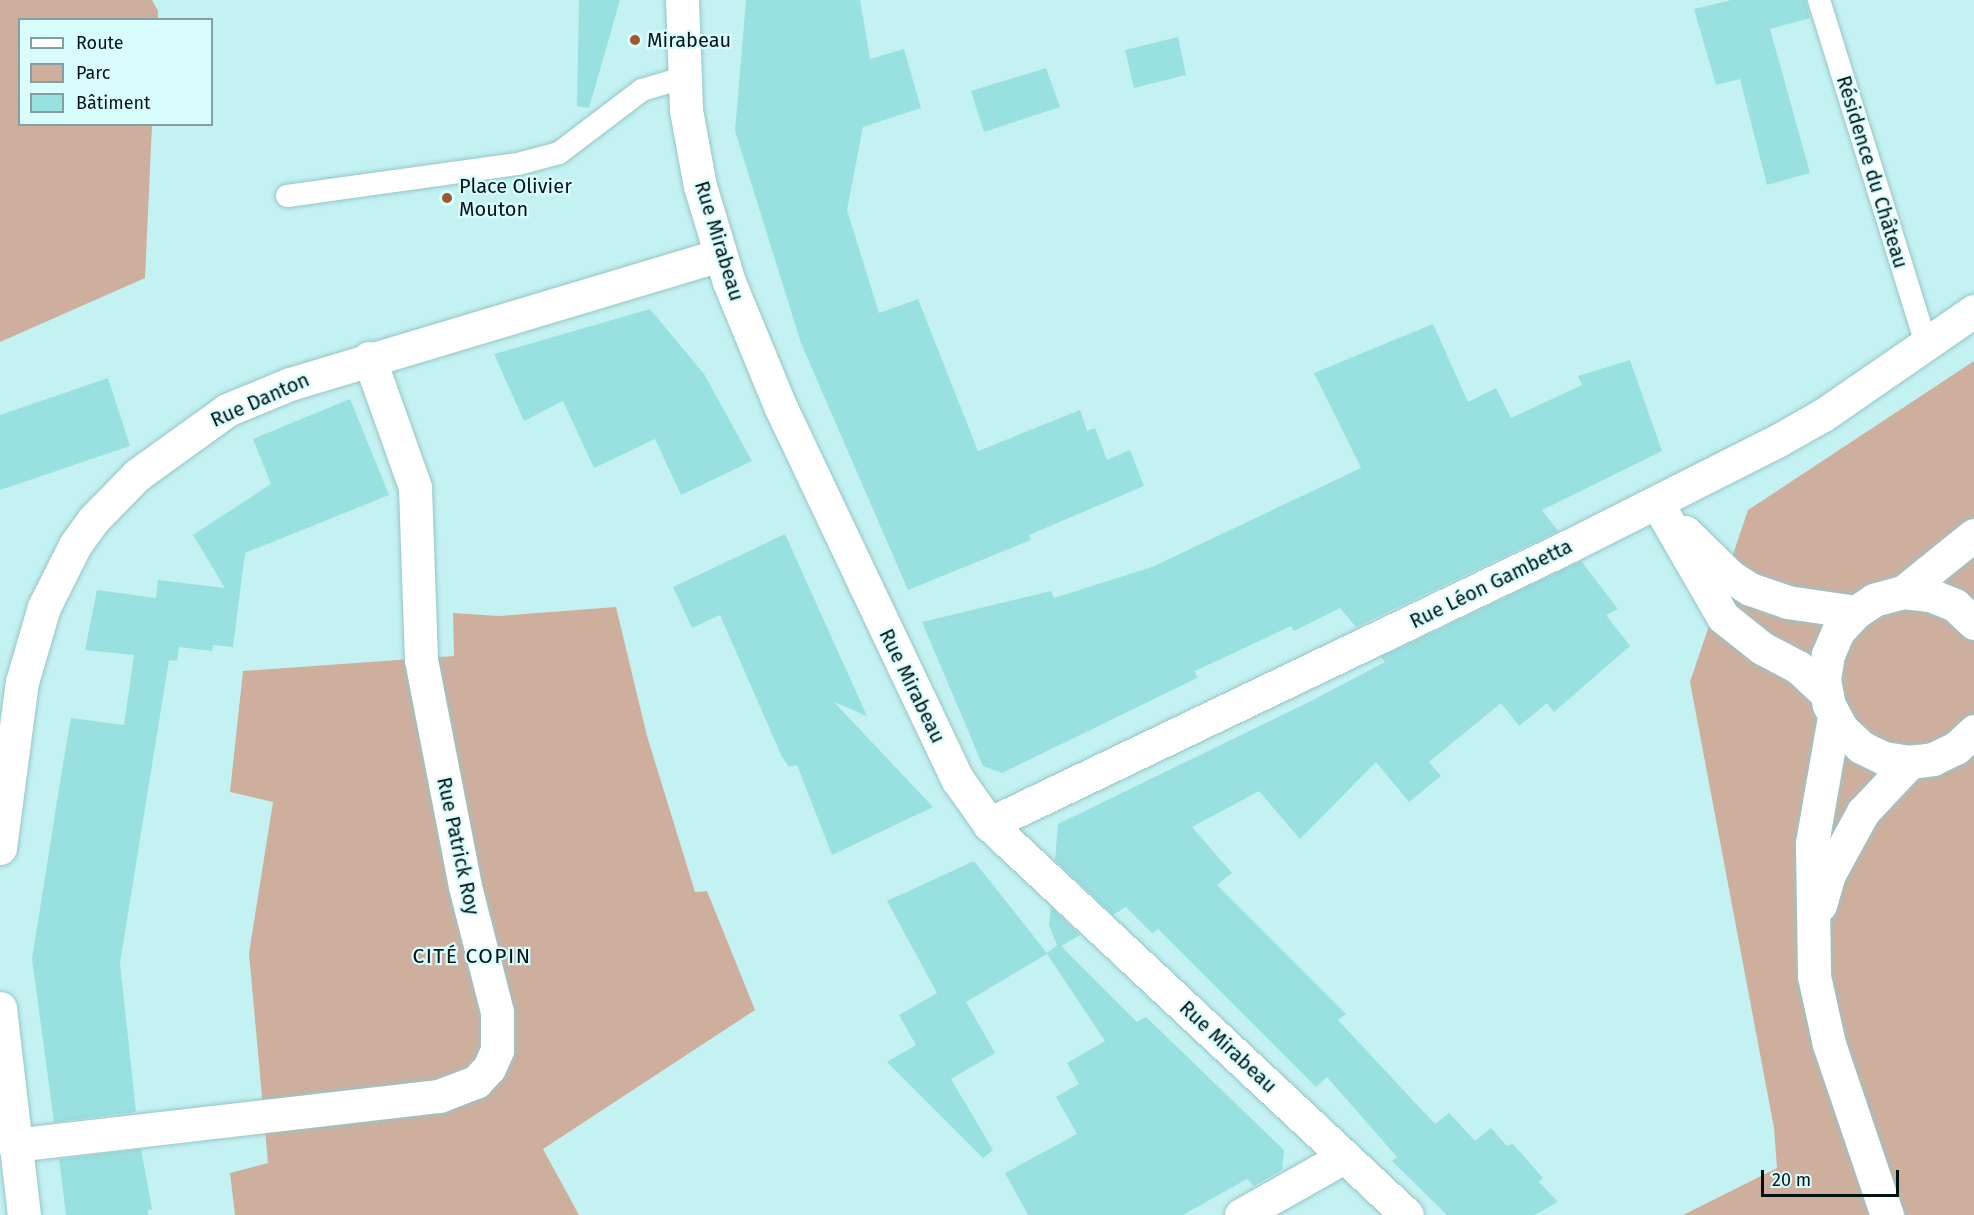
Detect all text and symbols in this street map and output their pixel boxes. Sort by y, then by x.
legend [18,18,213,126]
place label: Mirabeau [647,28,731,52]
text: Route [76,32,124,54]
marker: Mirabeau [628,33,642,47]
text: Parc [76,62,110,84]
street label: Résidence du Château [1831,73,1913,271]
text: Bâtiment [76,92,151,114]
place label: Place Olivier Mouton [459,174,572,221]
street label: Rue Mirabeau [689,178,749,304]
marker: Place Olivier Mouton [440,191,454,205]
street label: Rue Danton [207,368,313,432]
street label: Rue Léon Gambetta [1406,534,1576,634]
street label: Rue Mirabeau [874,625,950,747]
street label: Rue Patrick Roy [432,775,484,917]
district label: CITÉ COPIN [412,943,532,969]
street label: Rue Mirabeau [1174,996,1282,1098]
scale bar [1764,1158,1902,1196]
text: 20 m [1772,1169,1811,1191]

